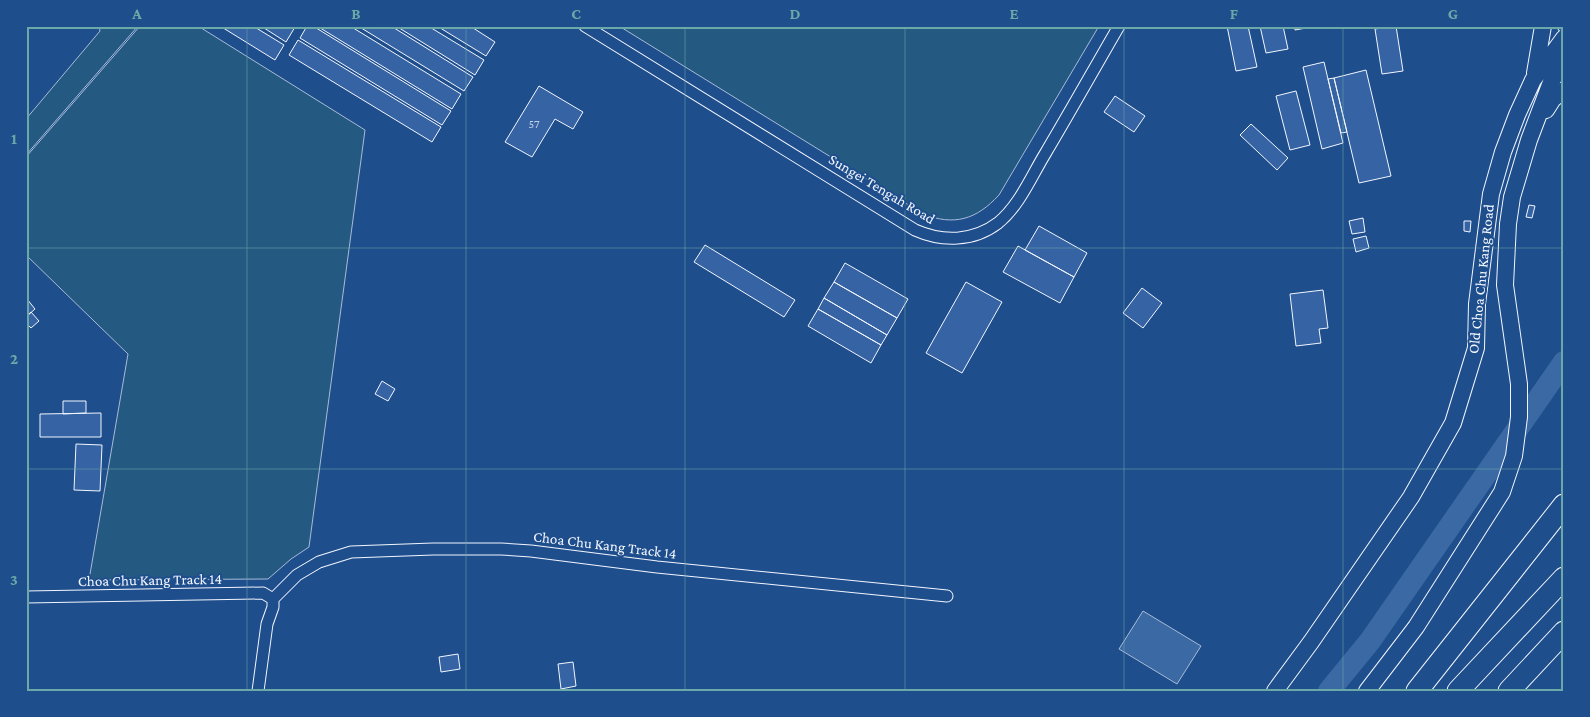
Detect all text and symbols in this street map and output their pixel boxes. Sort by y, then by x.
text: A [131,5,142,22]
text: B [351,5,361,22]
text: C [571,5,581,22]
text: D [789,5,801,22]
text: E [1009,5,1019,22]
text: F [1230,5,1239,22]
text: G [1448,5,1458,22]
house number: 57 [529,117,540,131]
text: 1 [11,130,17,147]
street label: Sungei Tengah Road [825,151,938,228]
street label: Old Choa Chu Kang Road [1465,203,1498,355]
text: 2 [10,350,18,367]
street label: Choa Chu Kang Track 14 [532,528,678,563]
text: 3 [10,571,18,588]
street label: Choa Chu Kang Track 14 [78,571,222,590]

